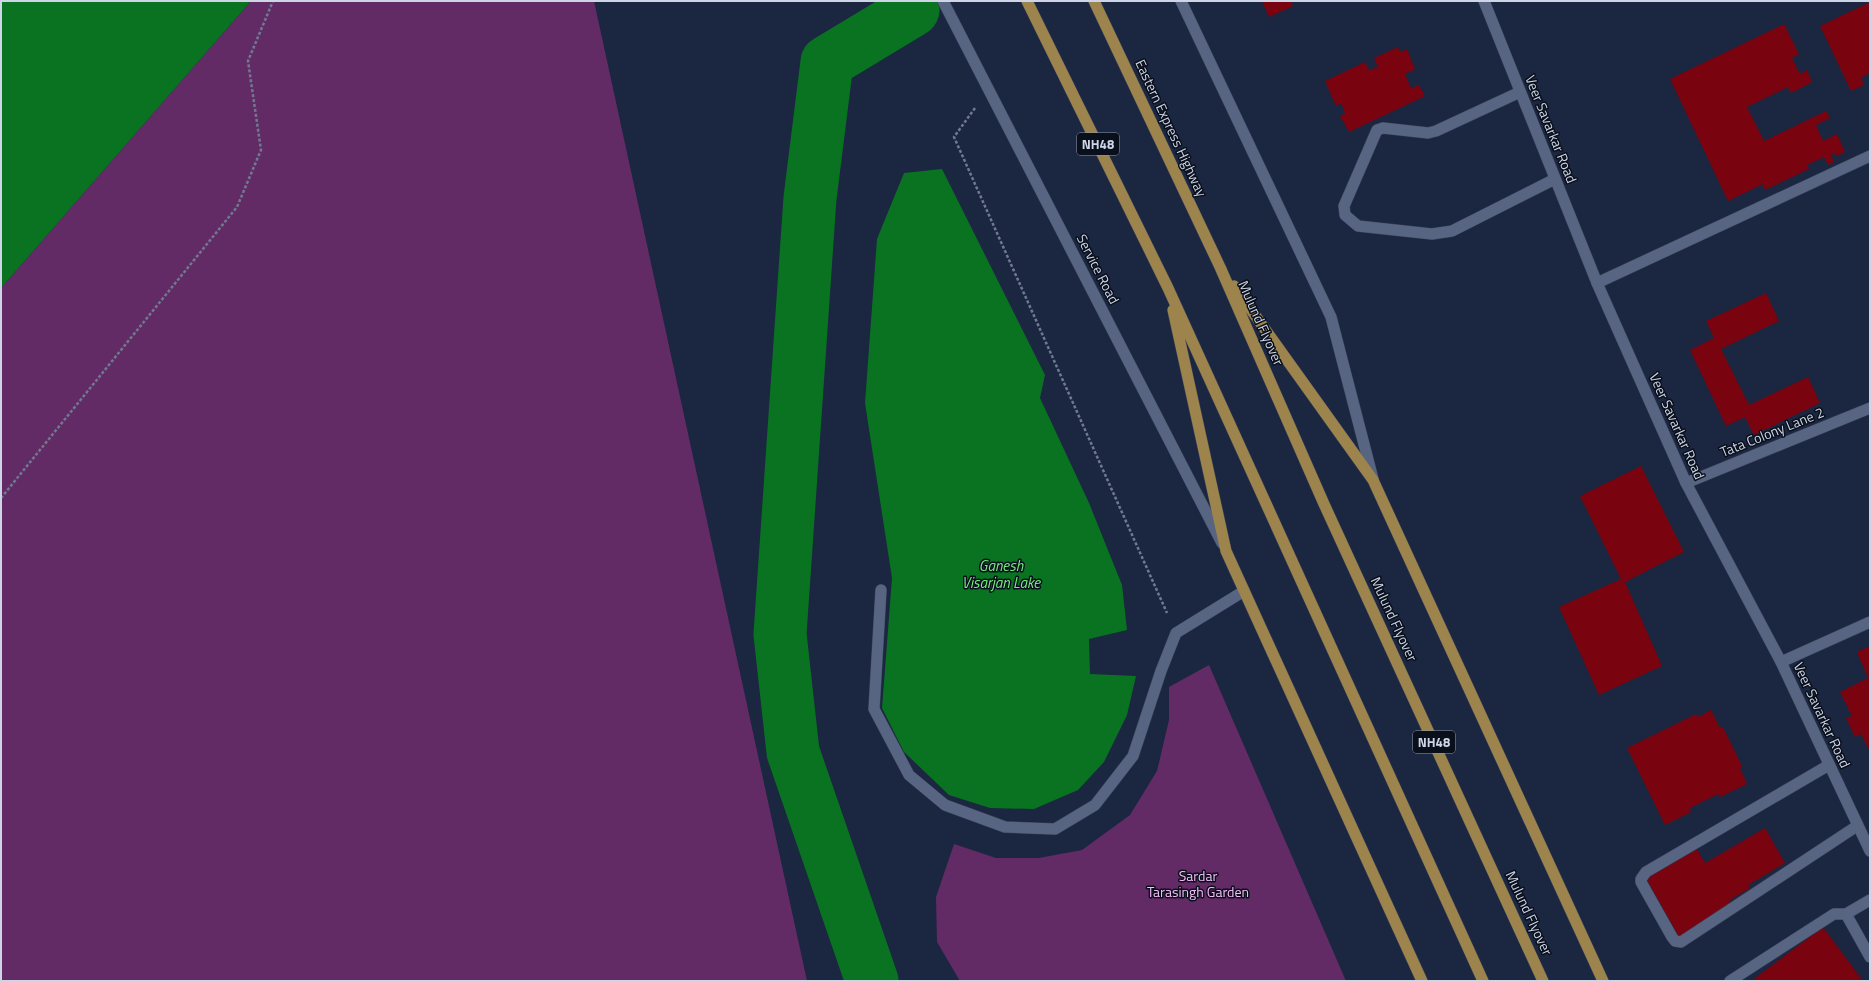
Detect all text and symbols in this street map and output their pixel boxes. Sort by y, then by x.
street label: Eastern Express Highway [1130,56,1213,200]
street label: Veer Savarkar Road [1520,72,1583,186]
road number: NH48 [1077,133,1119,155]
street label: Service Road [1072,230,1125,307]
street label: Mulund Flyover [1233,277,1290,369]
street label: Veer Savarkar Road [1645,369,1710,482]
street label: Tata Colony Lane 2 [1717,401,1827,462]
water label: Ganesh Visarjan Lake [962,554,1041,594]
street label: Mulund Flyover [1366,573,1423,665]
street label: Veer Savarkar Road [1789,658,1856,771]
road number: NH48 [1413,731,1455,753]
park label: Sardar Tarasingh Garden [1147,865,1249,902]
street label: Mulund Flyover [1501,867,1558,959]

